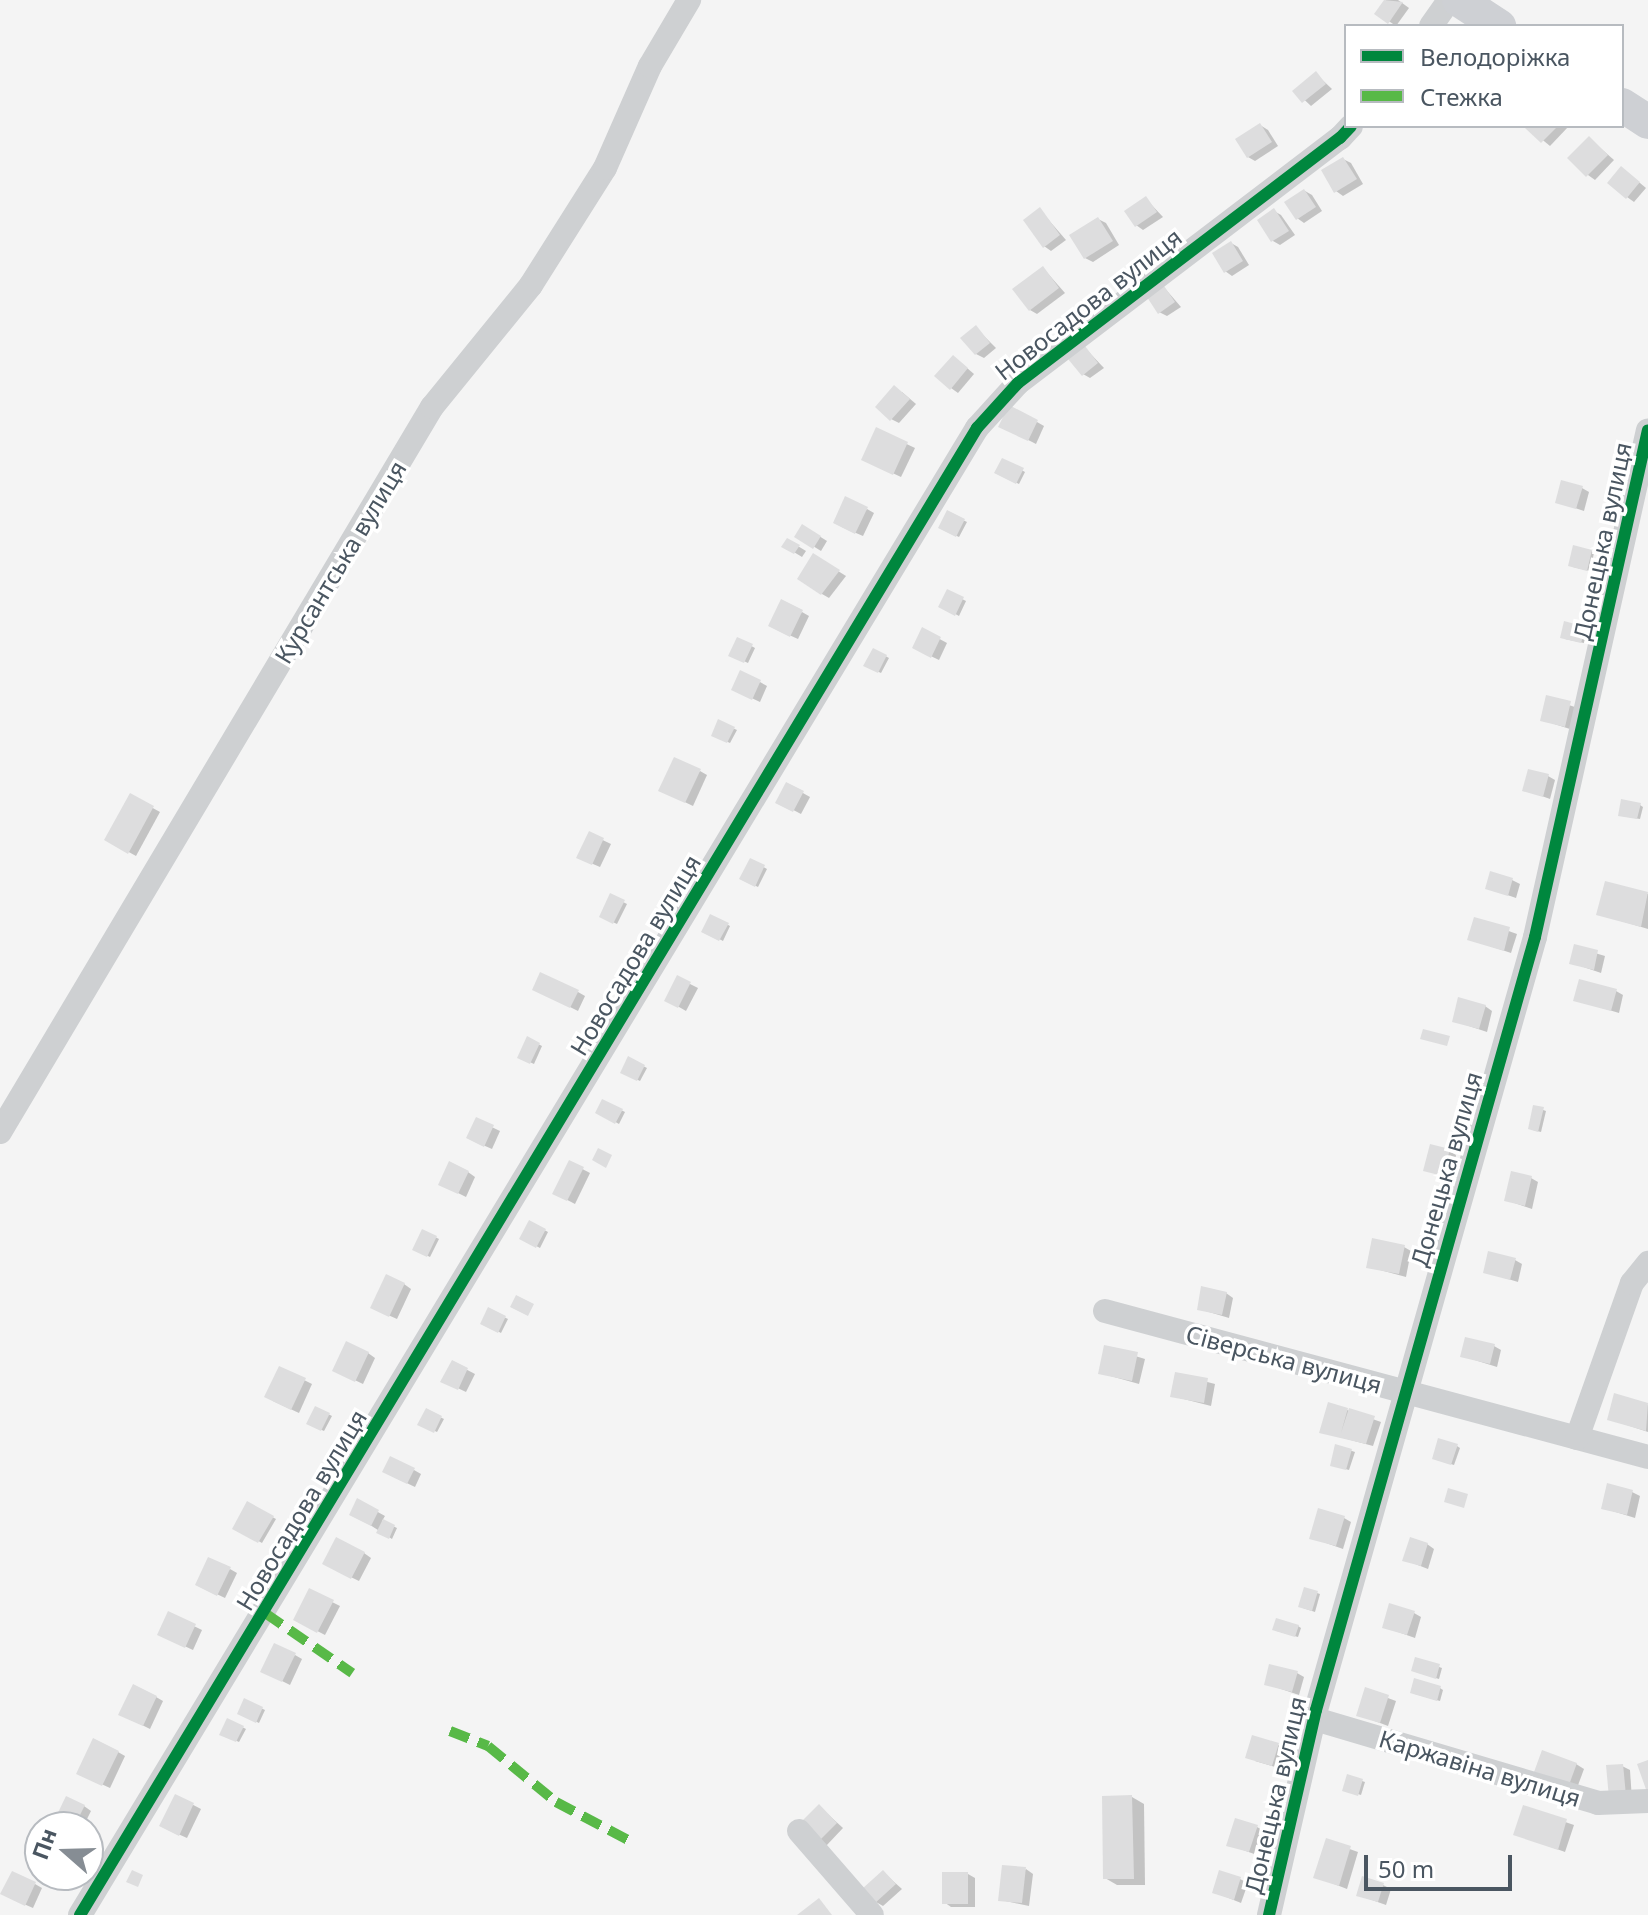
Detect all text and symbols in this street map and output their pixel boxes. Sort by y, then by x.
legend [1344,24,1624,128]
text: Велодоріжка [1420,40,1570,73]
text: Стежка [1420,80,1503,113]
street label: Новосадова вулиця [989,222,1187,386]
street label: Донецька вулиця [1567,440,1637,642]
street label: Курсантська вулиця [268,456,412,668]
street label: Новосадова вулиця [564,850,706,1060]
street label: Донецька вулиця [1404,1068,1488,1270]
street label: Сіверська вулиця [1183,1319,1385,1399]
street label: Новосадова вулиця [230,1405,372,1615]
street label: Донецька вулиця [1238,1694,1312,1896]
street label: Каржавіна вулиця [1376,1724,1584,1812]
north arrow [24,1811,104,1891]
text: Пн [24,1824,63,1863]
scale bar [1368,1839,1516,1889]
text: 50 m [1378,1852,1434,1885]

